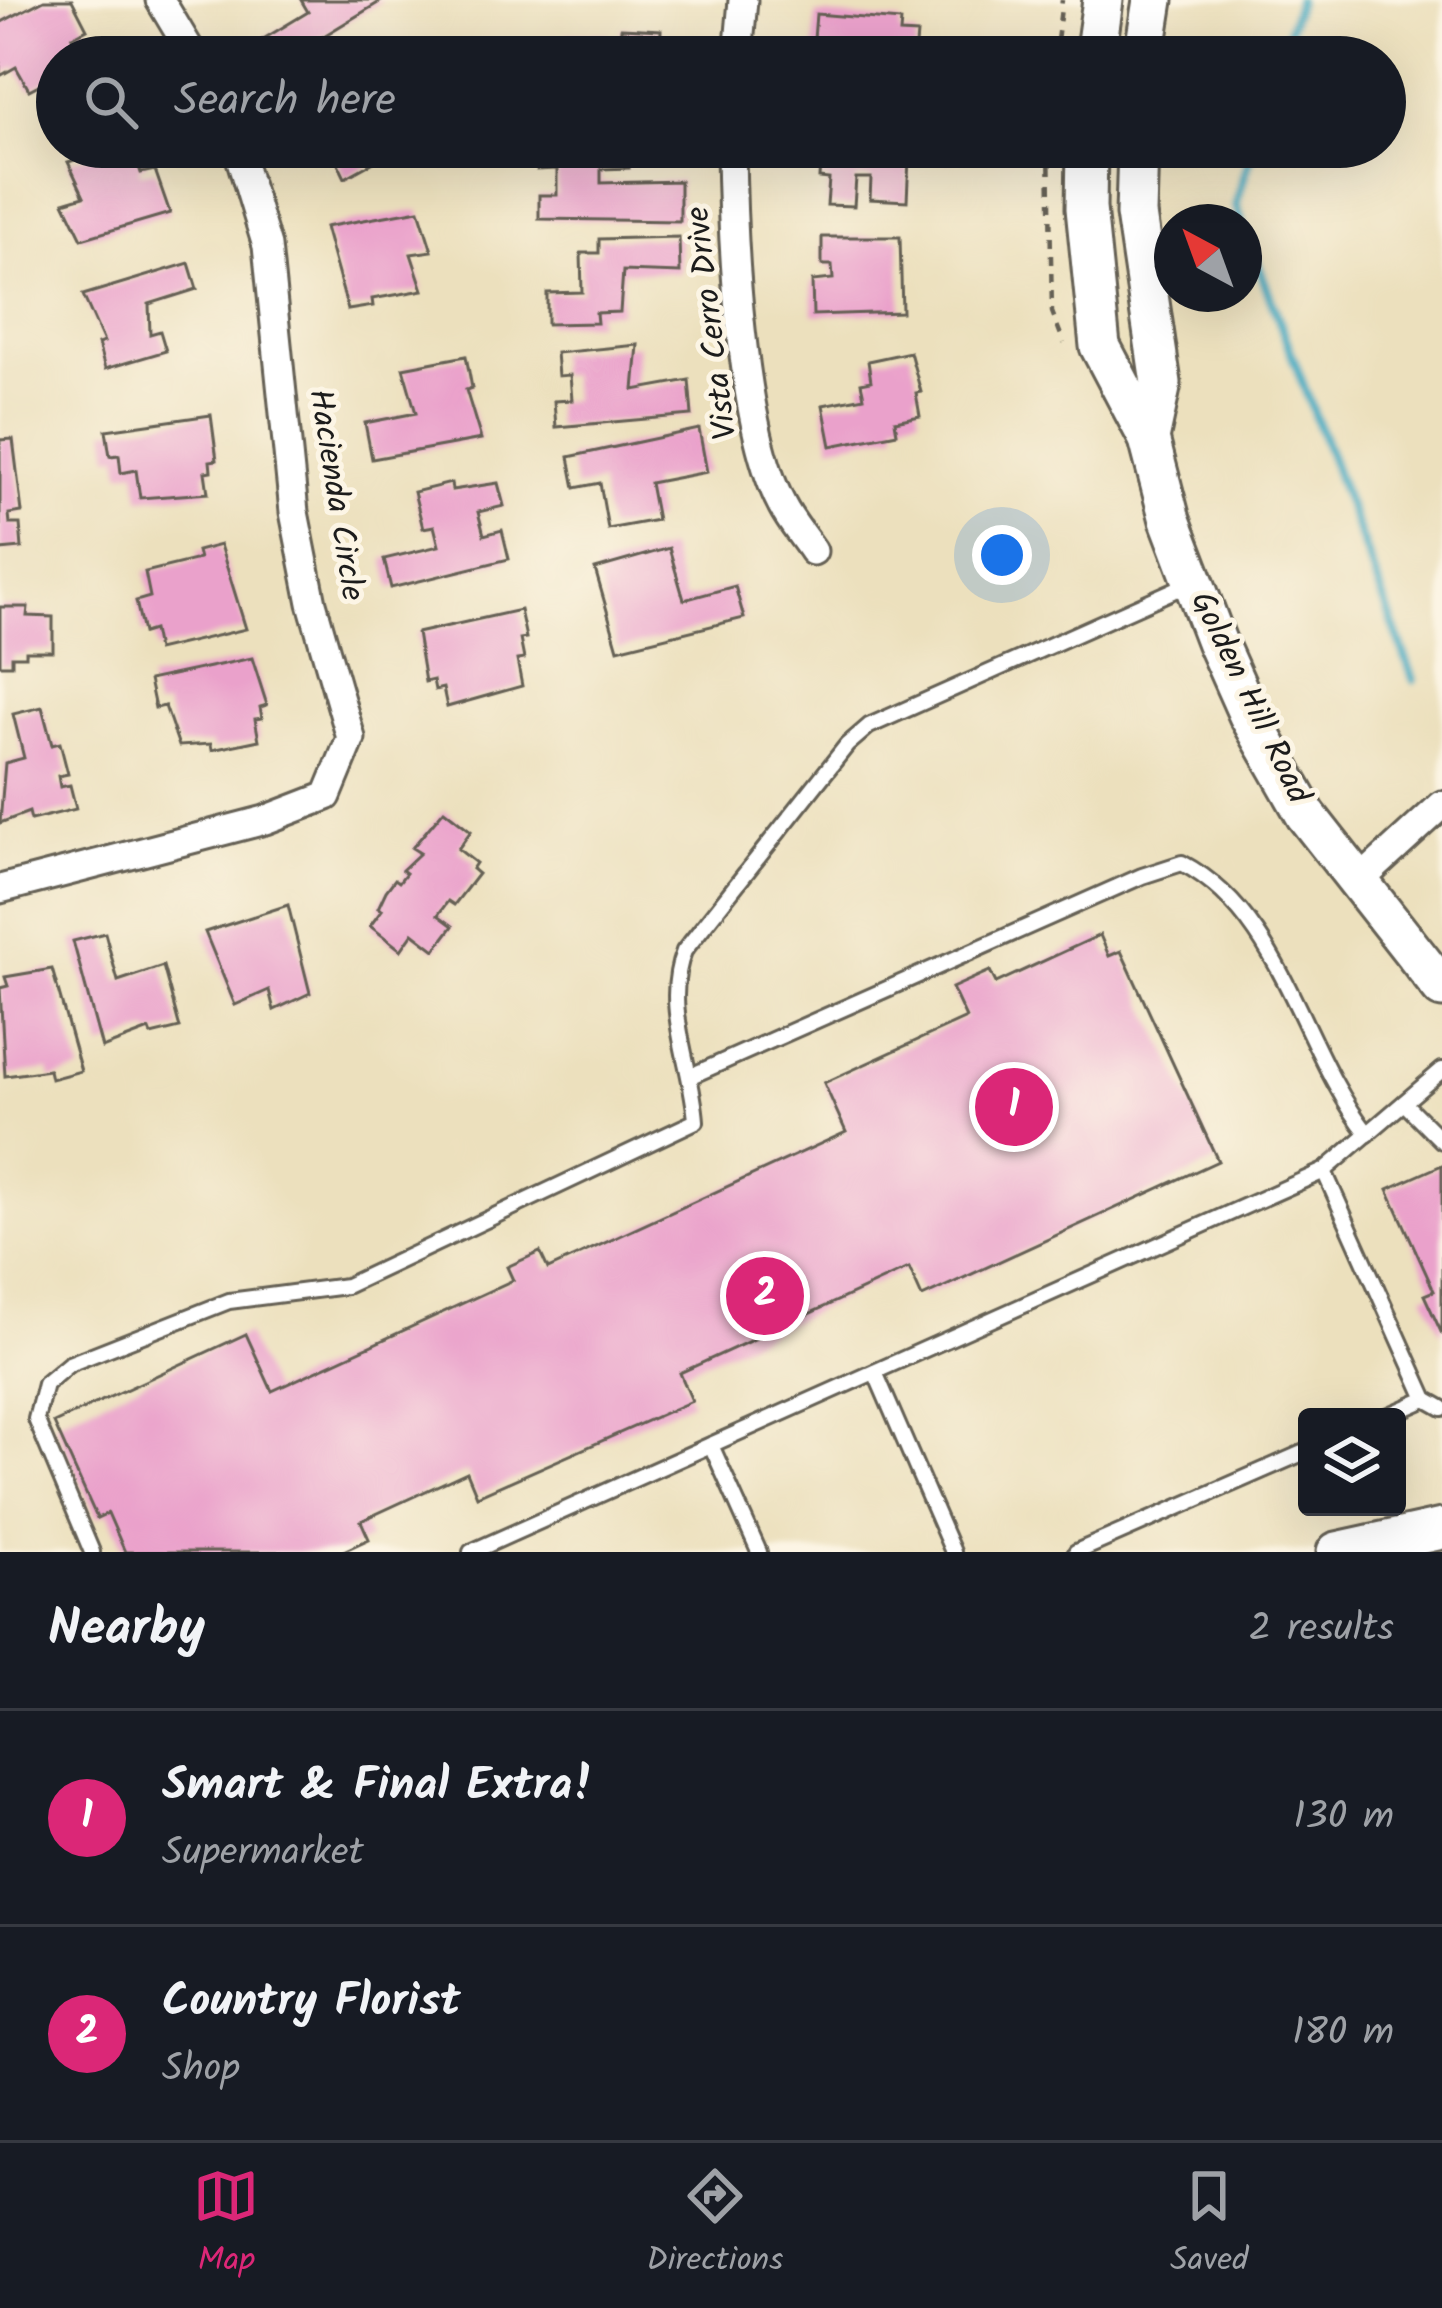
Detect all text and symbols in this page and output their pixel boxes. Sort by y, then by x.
search box [36,36,1406,168]
text: Search here [174,66,396,138]
icon: search [78,69,144,135]
street label: Vista Cerro Drive [672,203,754,443]
north arrow [1154,204,1262,312]
street label: Hacienda Circle [292,385,378,605]
your location [972,525,1032,585]
street label: Golden Hill Road [1175,583,1324,815]
pin: 1 [975,1062,1053,1152]
pin: 2 [726,1251,804,1341]
map controls [1298,1408,1406,1516]
button: layers [1298,1408,1406,1516]
text: Nearby [48,1590,205,1671]
text: 2 results [1249,1599,1394,1661]
text: Smart & Final Extra! [162,1751,594,1823]
text: 1 [81,1787,93,1849]
text: 130 m [1293,1787,1394,1849]
text: Supermarket [162,1823,364,1885]
text: Country Florist [162,1967,461,2039]
text: 2 [76,2003,98,2065]
text: 180 m [1292,2003,1394,2065]
text: Shop [162,2039,240,2101]
tab: Map [193,2163,259,2288]
tab: Directions [646,2163,783,2288]
tab: Saved [1170,2163,1249,2288]

